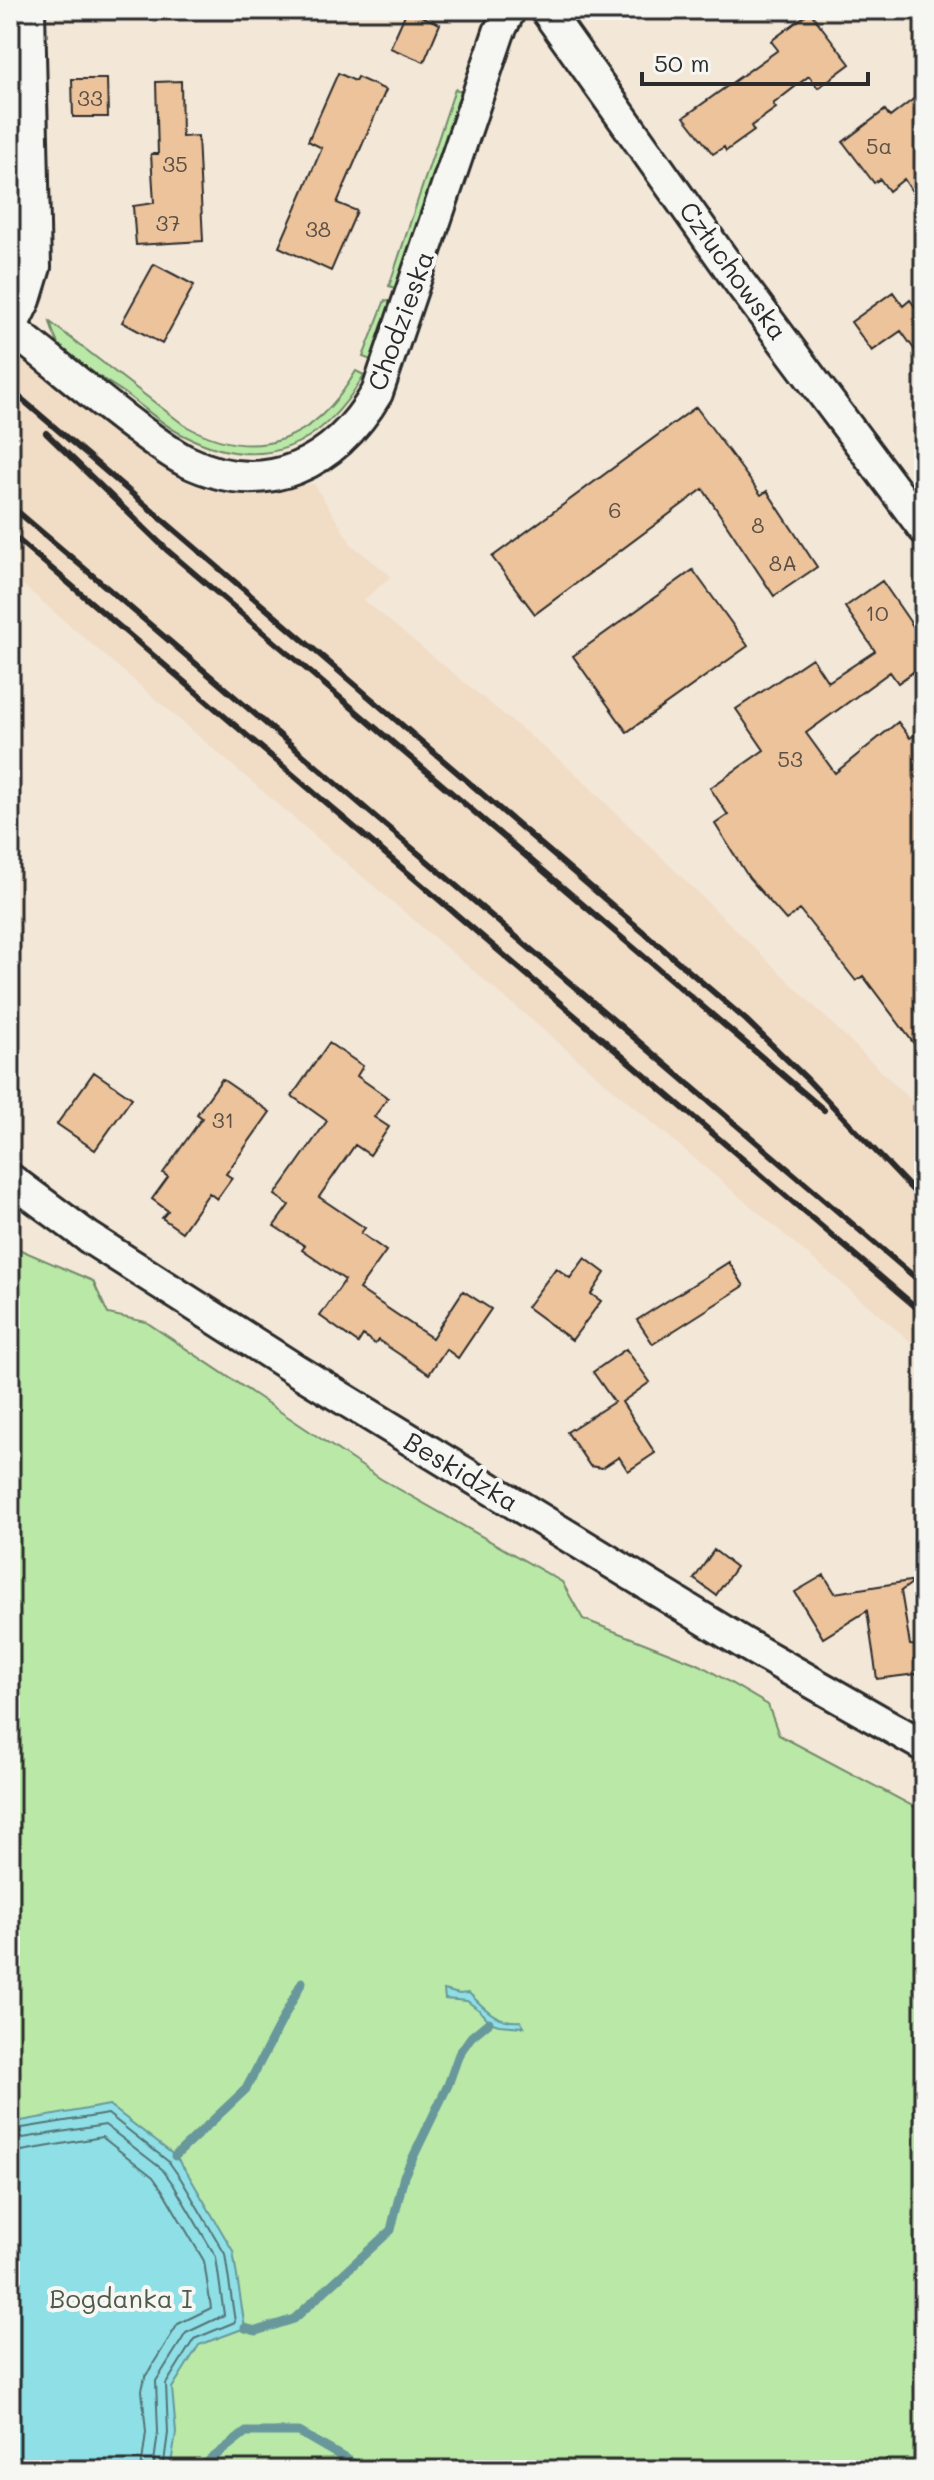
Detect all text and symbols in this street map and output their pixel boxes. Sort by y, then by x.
scale bar [642,36,868,86]
text: 50 m [654,47,710,78]
house number: 33 [77,83,103,112]
house number: 5a [866,131,892,160]
house number: 35 [162,149,188,178]
street label: Człuchowska [672,194,796,347]
house number: 37 [155,208,181,237]
house number: 38 [305,214,331,243]
street label: Chodzieska [359,246,441,395]
house number: 6 [608,495,622,524]
house number: 8 [751,510,765,539]
house number: 8A [769,548,797,577]
house number: 10 [865,598,889,627]
house number: 53 [777,744,803,773]
house number: 31 [212,1105,234,1134]
street label: Beskidzka [398,1424,525,1519]
park label: Bogdanka I [49,2281,193,2315]

